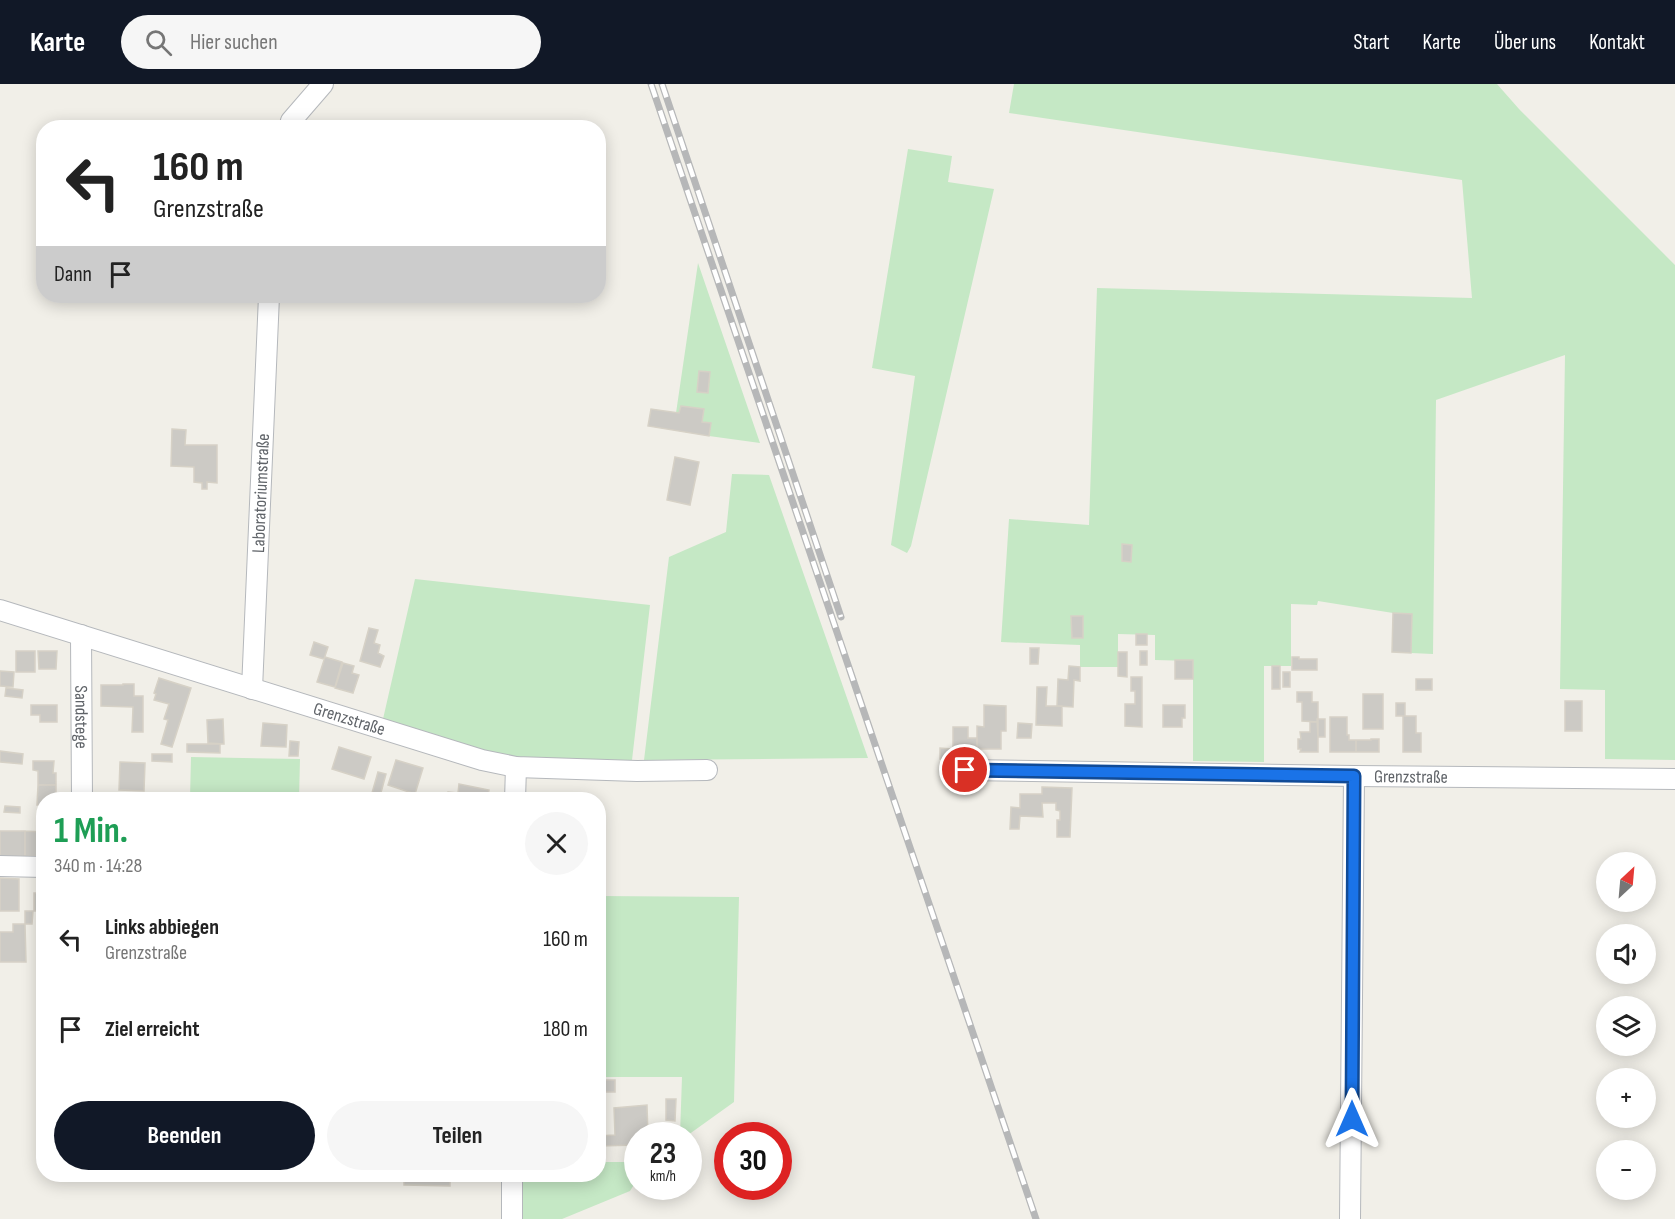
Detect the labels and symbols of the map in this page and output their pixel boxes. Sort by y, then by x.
street label: Laboratoriumstraße [248,433,274,553]
street label: Sandstege [70,685,92,749]
street label: Grenzstraße [311,698,388,740]
pin [939,744,990,795]
street label: Grenzstraße [1374,766,1448,788]
north arrow [1596,852,1656,912]
position arrow [1320,1087,1384,1151]
speed limit sign: 30 [714,1122,792,1200]

